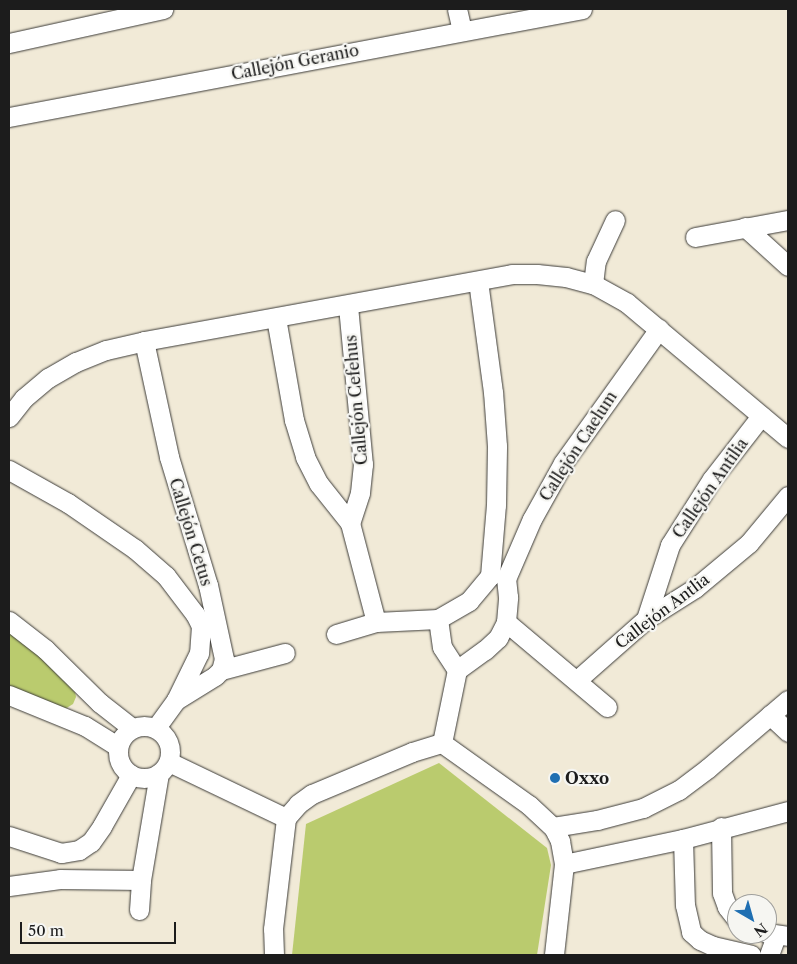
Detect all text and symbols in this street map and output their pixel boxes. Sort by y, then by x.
street label: Callejón Geranio [230,40,360,84]
street label: Callejón Cefehus [341,334,371,466]
street label: Callejón Caelum [535,387,621,505]
street label: Callejón Antilia [668,434,752,542]
street label: Callejón Cetus [165,476,217,588]
street label: Callejón Antlia [611,569,713,653]
place label: Oxxo [565,768,609,788]
marker: Oxxo [549,772,561,784]
north arrow [727,894,777,944]
scale bar [22,912,179,944]
text: N [750,919,771,941]
text: 50 m [28,921,64,940]

